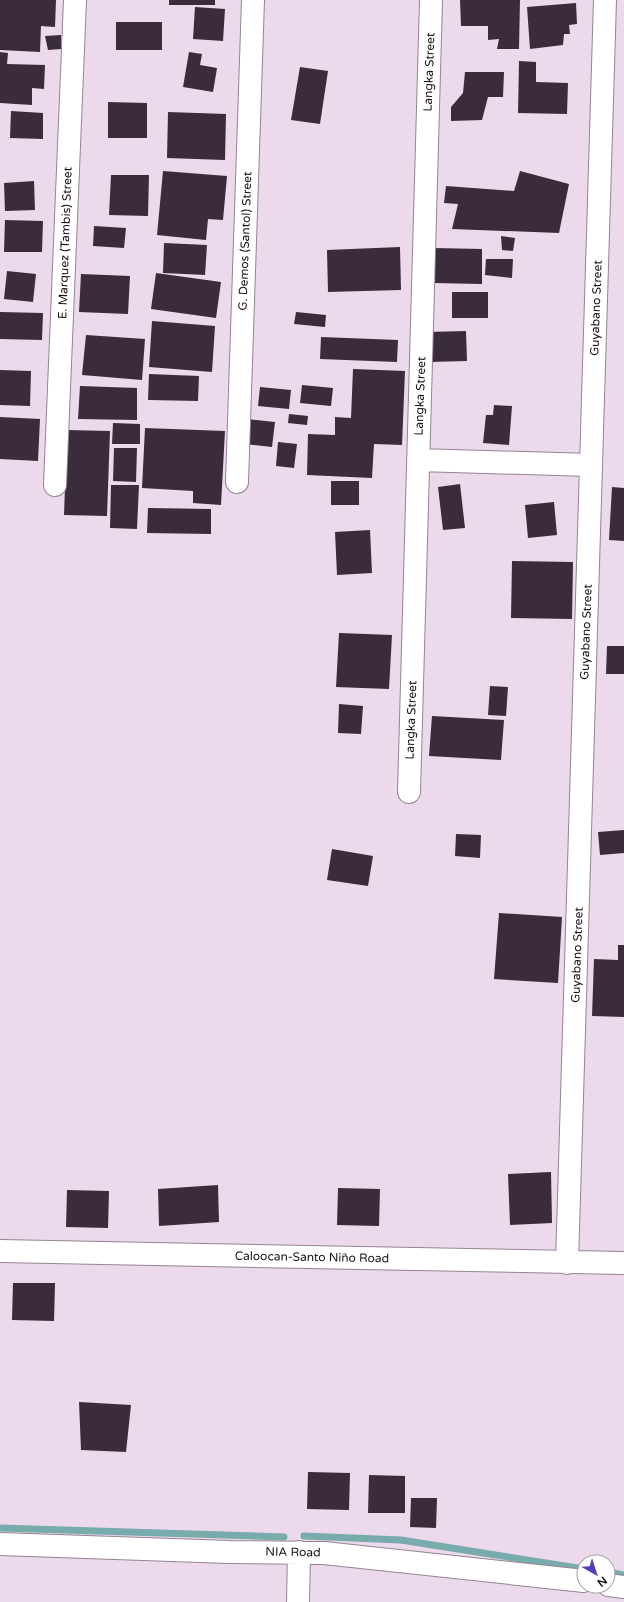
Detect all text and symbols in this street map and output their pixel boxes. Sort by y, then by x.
street label: Langka Street [421,32,437,112]
street label: E. Marquez (Tambis) Street [55,166,75,319]
street label: G. Demos (Santol) Street [236,171,254,311]
street label: Guyabano Street [587,259,605,356]
street label: Langka Street [412,356,428,436]
street label: Guyabano Street [577,583,595,680]
street label: Langka Street [403,680,419,760]
street label: Guyabano Street [568,906,586,1003]
street label: Caloocan-Santo Niño Road [235,1249,389,1265]
street label: NIA Road [265,1545,321,1559]
north arrow [576,1554,616,1594]
text: N [594,1574,610,1589]

